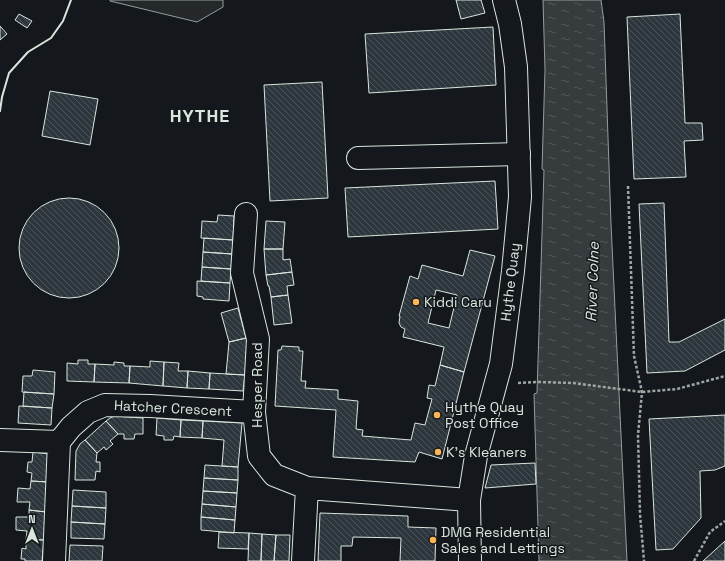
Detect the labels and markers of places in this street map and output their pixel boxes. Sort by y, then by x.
place label: Kiddi Caru [424,293,492,311]
marker: Kiddi Caru [411,297,421,307]
place label: Hythe Quay Post Office [445,398,524,432]
marker: Hythe Quay Post Office [432,410,442,420]
place label: K's Kleaners [446,443,527,461]
marker: K's Kleaners [433,447,443,457]
place label: DMG Residential Sales and Lettings [441,523,565,557]
marker: DMG Residential Sales and Lettings [428,535,438,545]

